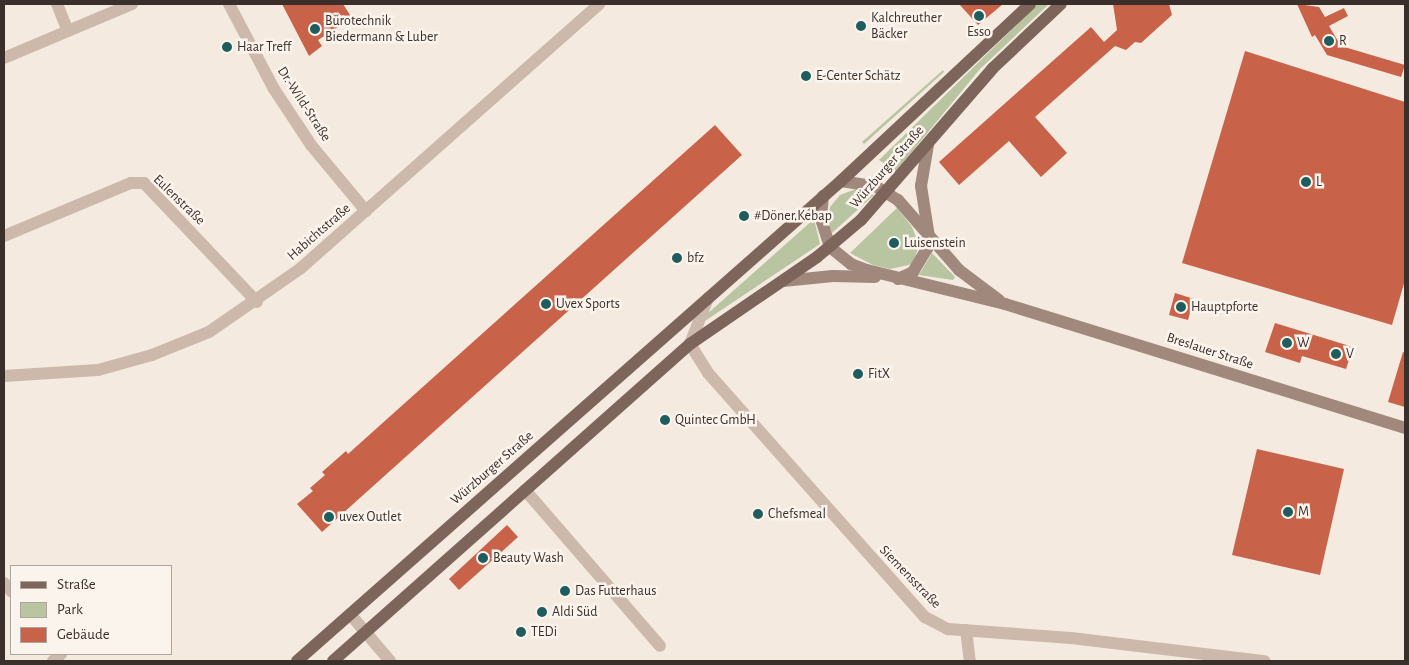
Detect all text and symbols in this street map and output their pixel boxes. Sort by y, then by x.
place label: Kalchreuther Bäcker [871,10,942,42]
marker: Esso [973,10,985,22]
place label: Bürotechnik Biedermann & Luber [325,13,438,46]
marker: Kalchreuther Bäcker [855,20,867,32]
marker: Bürotechnik Biedermann & Luber [309,23,321,35]
place label: Esso [967,24,991,40]
place label: R [1339,33,1347,49]
marker: R [1323,35,1335,47]
place label: Haar Treff [237,39,291,55]
marker: Haar Treff [221,41,233,53]
street label: Dr.-Wild-Straße [274,63,334,145]
place label: E-Center Schätz [816,68,901,84]
marker: E-Center Schätz [800,70,812,82]
street label: Würzburger Straße [847,122,927,212]
street label: Eulenstraße [150,171,208,229]
place label: L [1316,174,1322,190]
marker: L [1300,176,1312,188]
street label: Habichtstraße [284,200,354,264]
place label: #Döner.Kebap [754,208,832,224]
marker: #Döner.Kebap [738,210,750,222]
place label: Luisenstein [904,235,966,251]
marker: Luisenstein [888,237,900,249]
place label: bfz [687,250,704,266]
marker: bfz [671,252,683,264]
place label: Uvex Sports [556,296,620,312]
marker: Uvex Sports [540,298,552,310]
place label: Hauptpforte [1191,299,1258,315]
marker: Hauptpforte [1175,301,1187,313]
street label: Breslauer Straße [1165,329,1255,373]
place label: W [1297,335,1310,351]
marker: W [1281,337,1293,349]
place label: V [1346,346,1354,362]
marker: V [1330,348,1342,360]
place label: FitX [868,366,890,382]
marker: FitX [852,368,864,380]
place label: Quintec GmbH [675,412,756,428]
marker: Quintec GmbH [659,414,671,426]
street label: Würzburger Straße [447,428,537,508]
place label: M [1298,504,1309,520]
place label: Chefsmeal [768,506,826,522]
marker: M [1282,506,1294,518]
marker: Chefsmeal [752,508,764,520]
place label: uvex Outlet [339,509,401,525]
marker: uvex Outlet [323,511,335,523]
street label: Siemensstraße [876,542,944,612]
place label: Beauty Wash [493,550,564,566]
marker: Beauty Wash [477,552,489,564]
legend [10,565,172,655]
text: Straße [57,577,96,592]
place label: Das Futterhaus [575,583,656,599]
marker: Das Futterhaus [559,585,571,597]
text: Park [57,602,83,617]
place label: Aldi Süd [552,604,597,620]
marker: Aldi Süd [536,606,548,618]
place label: TEDi [531,624,557,640]
marker: TEDi [515,626,527,638]
text: Gebäude [57,627,110,642]

